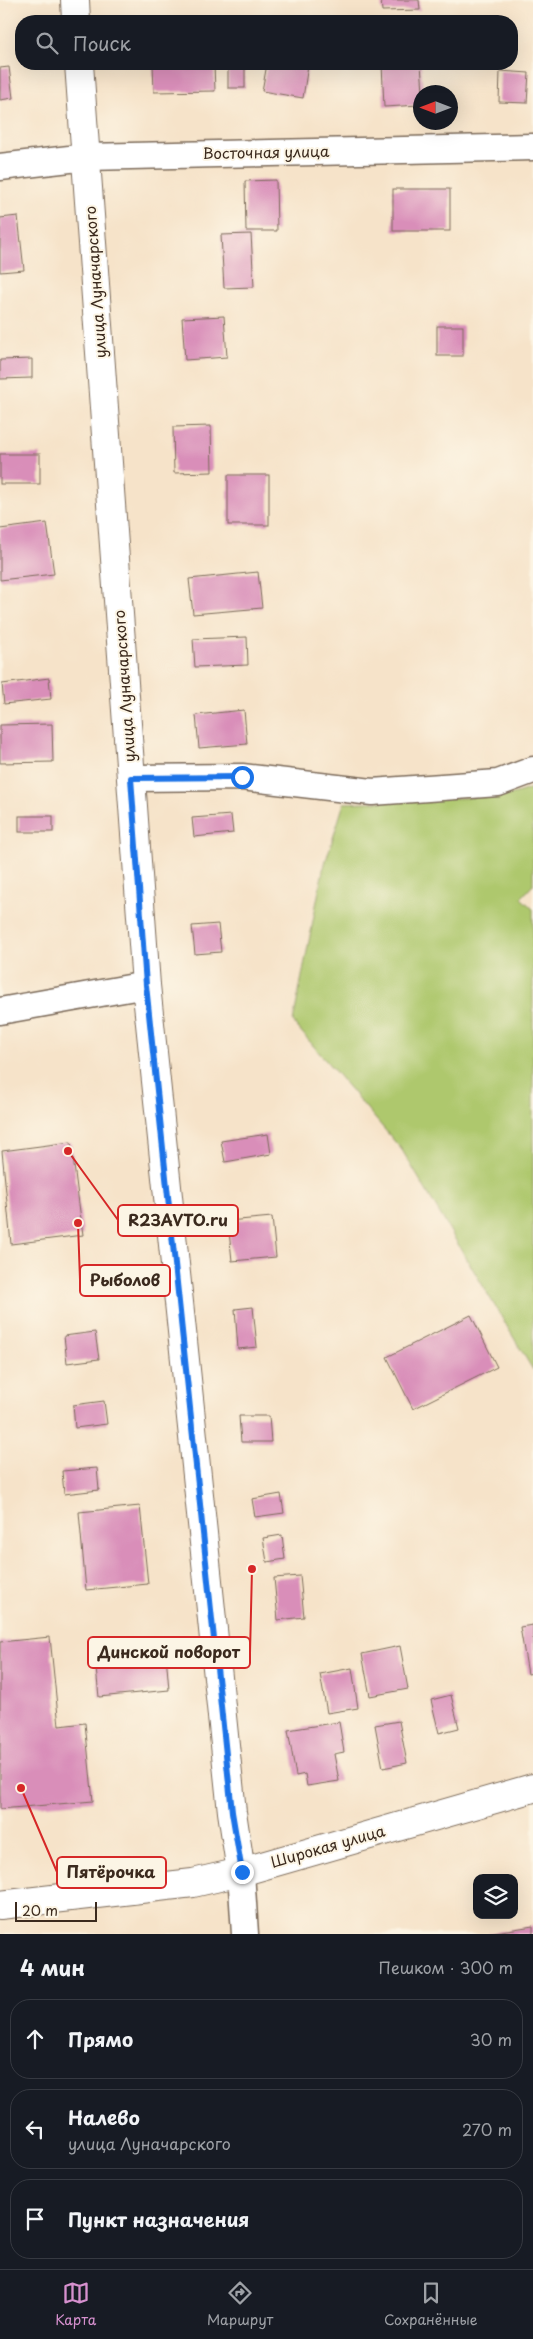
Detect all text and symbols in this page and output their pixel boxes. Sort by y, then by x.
search box [15,15,518,70]
icon: search [33,29,61,57]
text: Поиск [73,29,131,57]
north arrow [413,85,458,130]
street label: Восточная улица [202,139,330,164]
street label: улица Луначарского [78,205,111,359]
street label: улица Луначарского [107,609,140,763]
route start [231,766,254,789]
callout: R23AVTO.ru [118,1205,238,1236]
text: R23AVTO.ru [128,1207,228,1231]
callout: Рыболов [80,1265,170,1296]
text: Рыболов [90,1267,161,1291]
callout: Динской поворот [88,1637,250,1668]
text: Динской поворот [97,1639,241,1663]
street label: Широкая улица [268,1818,388,1873]
callout: Пятёрочка [57,1857,166,1888]
text: Пятёрочка [67,1859,155,1883]
route end [231,1861,254,1884]
map controls [473,1874,518,1919]
button: layers [473,1874,518,1919]
scale bar [15,1899,98,1922]
text: 20 m [22,1900,58,1921]
text: 4 мин [20,1951,85,1983]
text: Пешком · 300 m [379,1955,513,1979]
icon: ahead [21,2025,49,2053]
text: Прямо [68,2025,133,2053]
text: 30 m [470,2027,512,2051]
text: Налево [68,2103,140,2131]
icon: left [21,2115,49,2143]
text: 270 m [462,2117,512,2141]
text: улица Луначарского [68,2131,231,2155]
icon: arrive [21,2205,49,2233]
text: Пункт назначения [68,2205,249,2233]
tab: Карта [55,2279,96,2330]
tab: Маршрут [207,2279,273,2330]
tab: Сохранённые [384,2279,478,2330]

